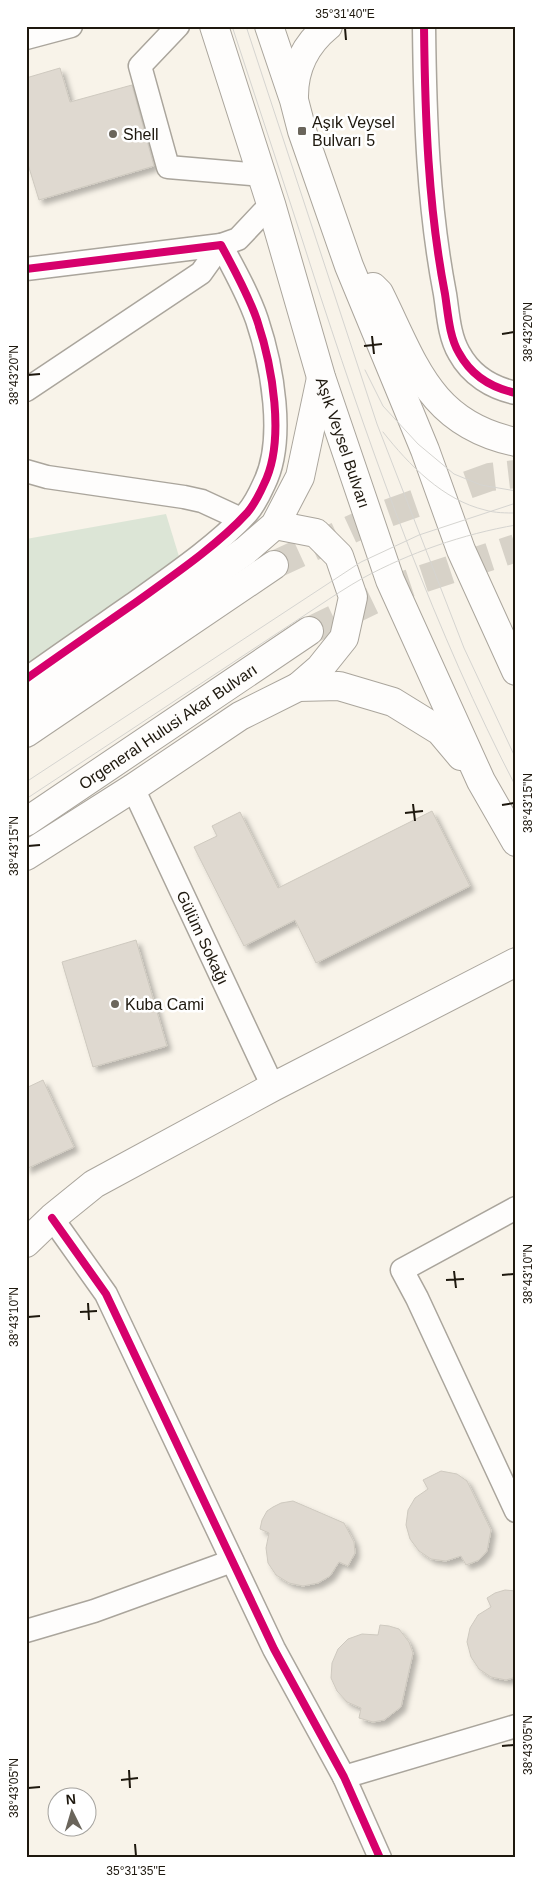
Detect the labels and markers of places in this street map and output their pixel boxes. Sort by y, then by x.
place label: Aşık Veysel Bulvarı 5 [312,114,395,149]
marker: Aşık Veysel Bulvarı 5 [296,125,308,137]
place label: Shell [123,126,159,143]
marker: Shell [107,128,119,140]
place label: Kuba Cami [125,996,204,1013]
marker: Kuba Cami [109,998,121,1010]

